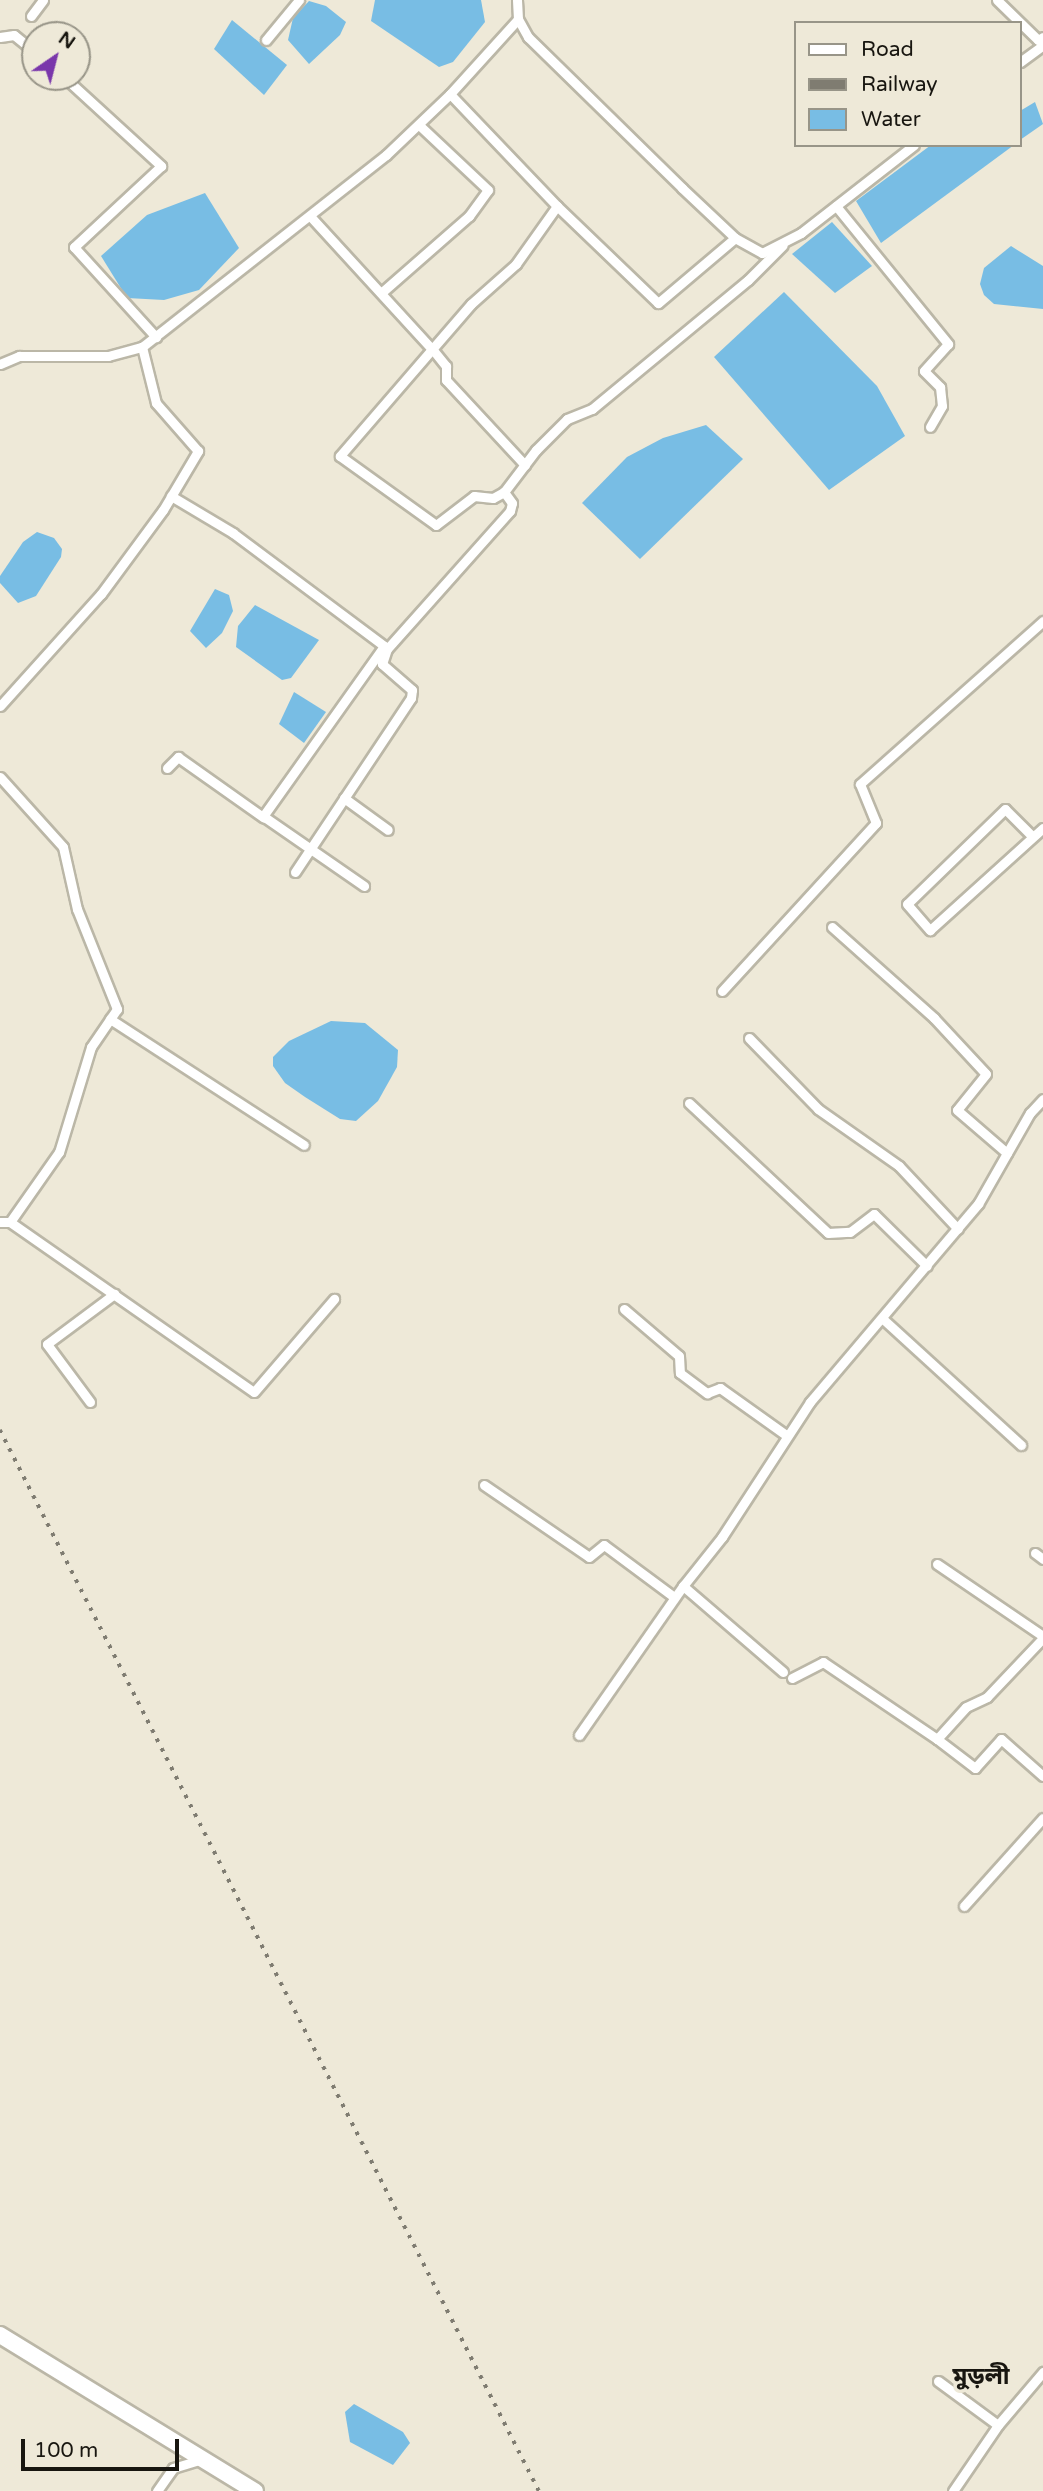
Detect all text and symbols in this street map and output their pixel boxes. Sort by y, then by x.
north arrow [21,21,91,91]
legend [794,21,1022,147]
text: N [54,27,79,54]
text: Road [861,37,914,62]
text: Railway [861,72,938,97]
text: Water [861,107,921,132]
district label: মুড়লী [952,2363,1010,2391]
scale bar [24,2424,182,2468]
text: 100 m [34,2438,98,2463]

